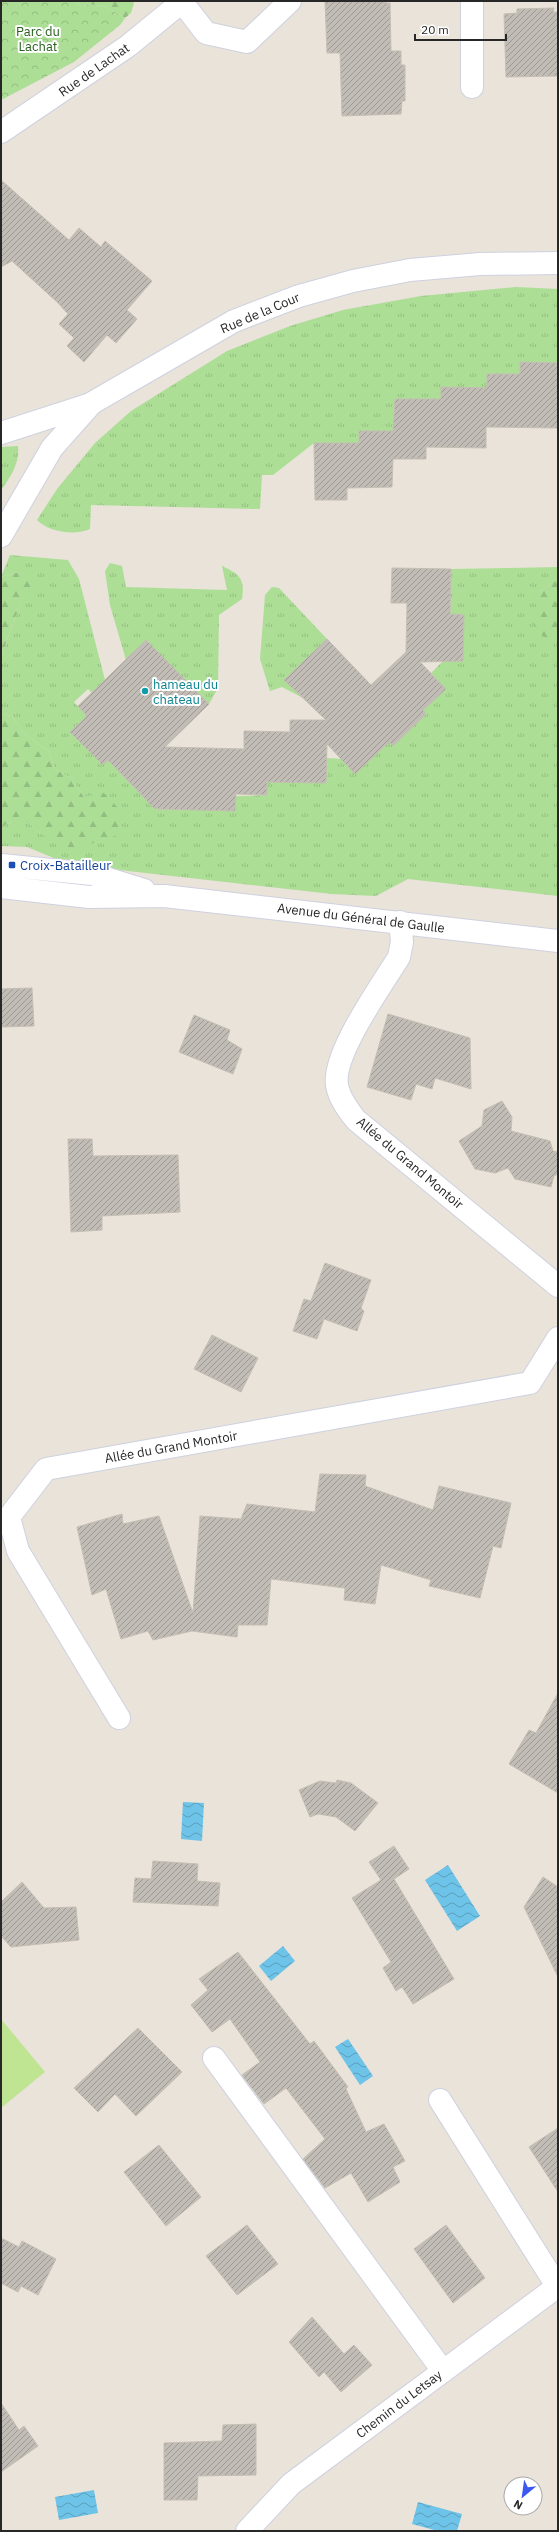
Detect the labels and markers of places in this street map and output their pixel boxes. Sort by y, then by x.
place label: hameau du chateau [153,676,218,708]
marker: hameau du chateau [140,686,150,696]
place label: Croix-Batailleur [20,857,111,874]
marker: Croix-Batailleur [7,860,17,870]

